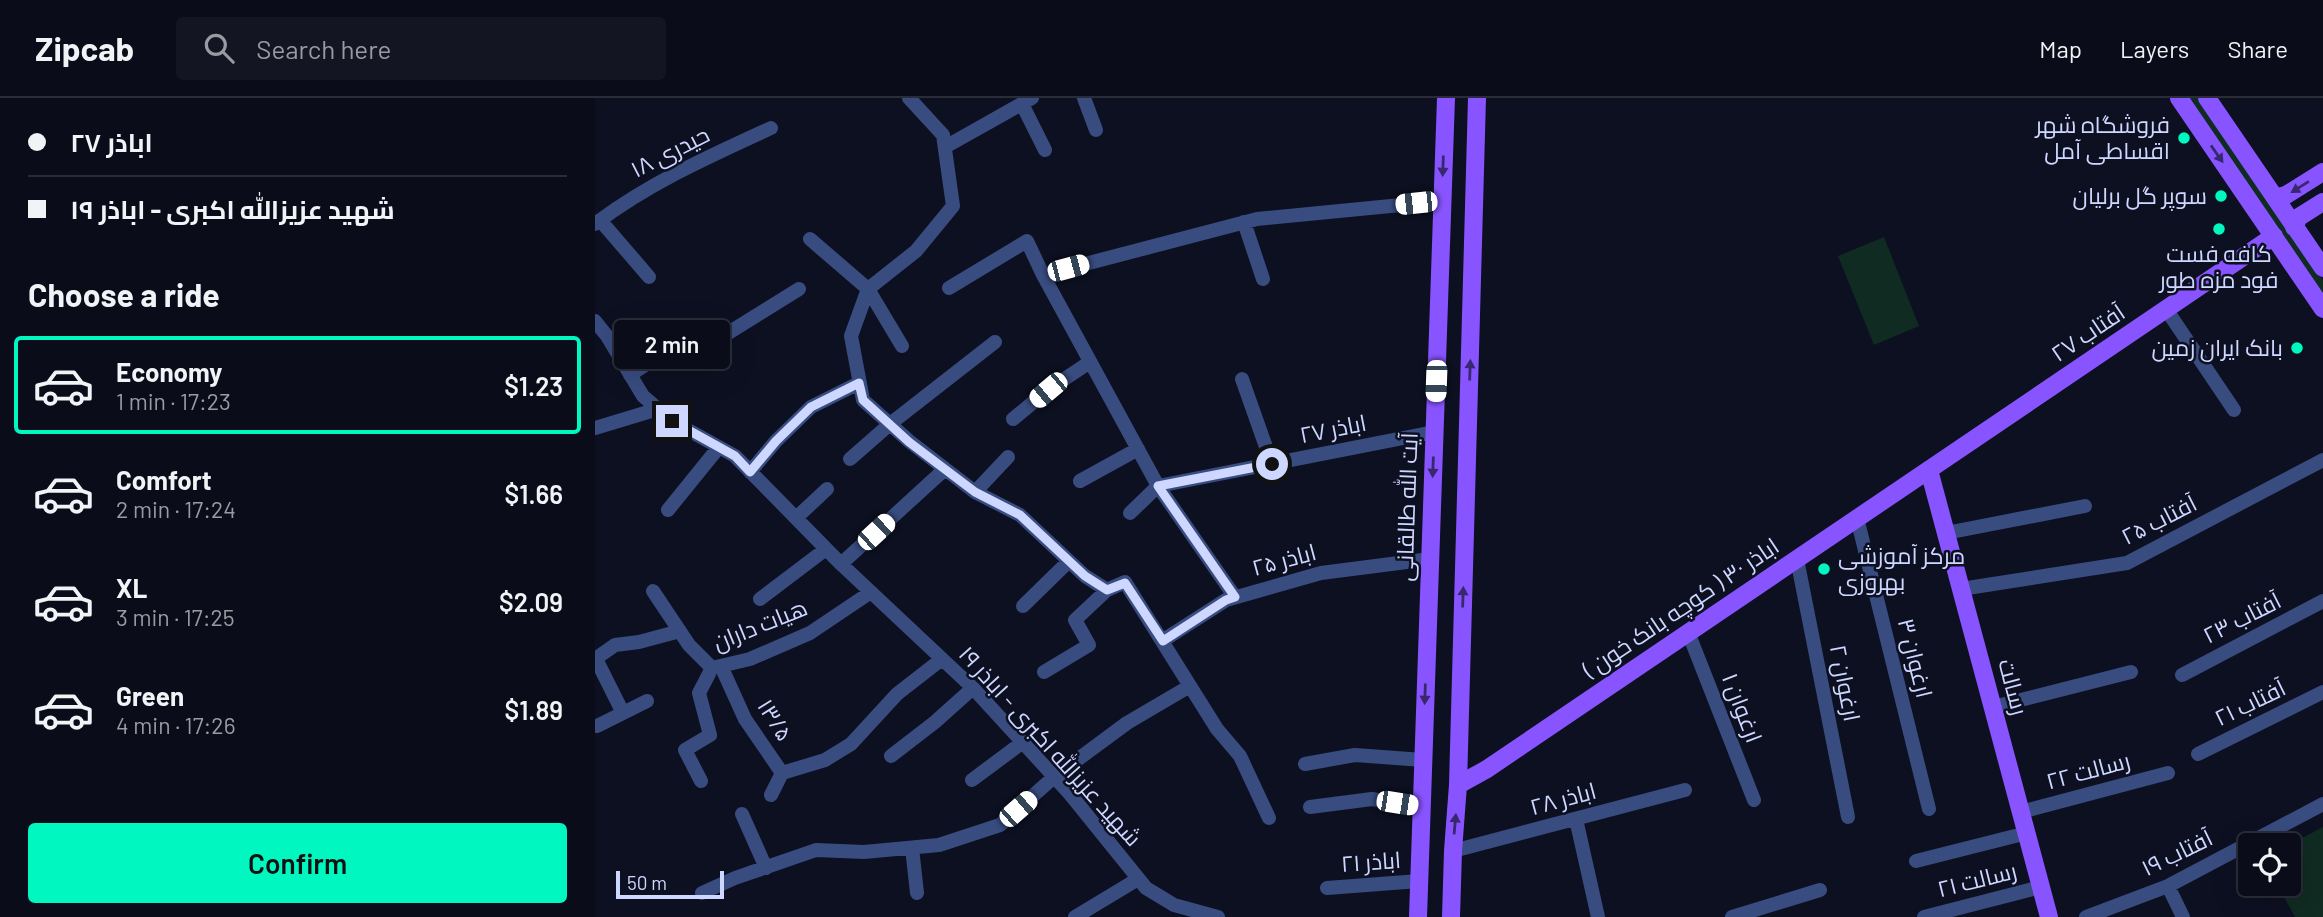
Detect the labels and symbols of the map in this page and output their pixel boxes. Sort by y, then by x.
place label: فروشگاه شهر اقساطی آمل [2033,110,2170,165]
street label: حیدری ۱۸ [626,119,714,184]
marker: فروشگاه شهر اقساطی آمل [2176,130,2192,146]
one-way arrow [2210,145,2224,163]
one-way arrow [1438,155,1449,177]
one-way arrow [2290,180,2309,193]
place label: سوپر گل برلیان [2073,181,2207,211]
marker: سوپر گل برلیان [2213,188,2229,204]
car [1395,190,1438,216]
marker: کافه فست فود مزه طور [2211,221,2227,237]
place label: کافه فست فود مزه طور [2157,239,2279,293]
car [1045,252,1092,284]
street label: آفتاب ۲۷ [2045,297,2130,367]
callout: 2 min [614,320,730,368]
place label: بانک ایران زمین [2152,333,2283,362]
marker: بانک ایران زمین [2289,340,2305,356]
one-way arrow [1464,358,1475,380]
car [1425,360,1448,402]
car [1026,368,1071,412]
route end [656,405,688,437]
street label: اباذر ۲۷ [1297,408,1369,448]
street label: آیت الله طالقانی [1389,432,1424,582]
route start [1256,448,1288,480]
one-way arrow [1428,456,1439,478]
street label: آفتاب ۲۵ [2116,488,2201,550]
car [854,510,899,554]
street label: اباذر ۳۰ ( کوچه بانک خون ) [1576,531,1785,685]
street label: اباذر ۲۵ [1248,537,1319,581]
place label: مرکز آموزشی بهروزی [1838,541,1965,596]
marker: مرکز آموزشی بهروزی [1816,561,1832,577]
one-way arrow [1458,586,1469,608]
street label: آفتاب ۲۳ [2198,586,2285,649]
street label: هیات داران [708,592,811,657]
street label: ارغوان ۳ [1892,615,1939,701]
street label: شهید عزیزالله اکبری - اباذر ۱۹ [953,640,1148,852]
street label: ارغوان ۲ [1824,642,1867,724]
street label: رسالت [1993,656,2035,718]
street label: ارغوان ۱ [1716,669,1769,747]
street label: آفتاب ۲۱ [2209,673,2290,731]
one-way arrow [1420,684,1431,706]
street label: ۱۳/۵ [752,693,799,746]
street label: رسالت ۲۲ [2043,745,2133,795]
street label: اباذر ۲۸ [1527,776,1599,820]
car [996,787,1041,831]
car [1375,789,1420,817]
one-way arrow [1450,813,1461,835]
street label: آفتاب ۱۹ [2136,823,2217,881]
street label: اباذر ۲۱ [1340,845,1402,877]
street label: رسالت ۲۱ [1934,856,2019,902]
scale bar [616,868,725,900]

